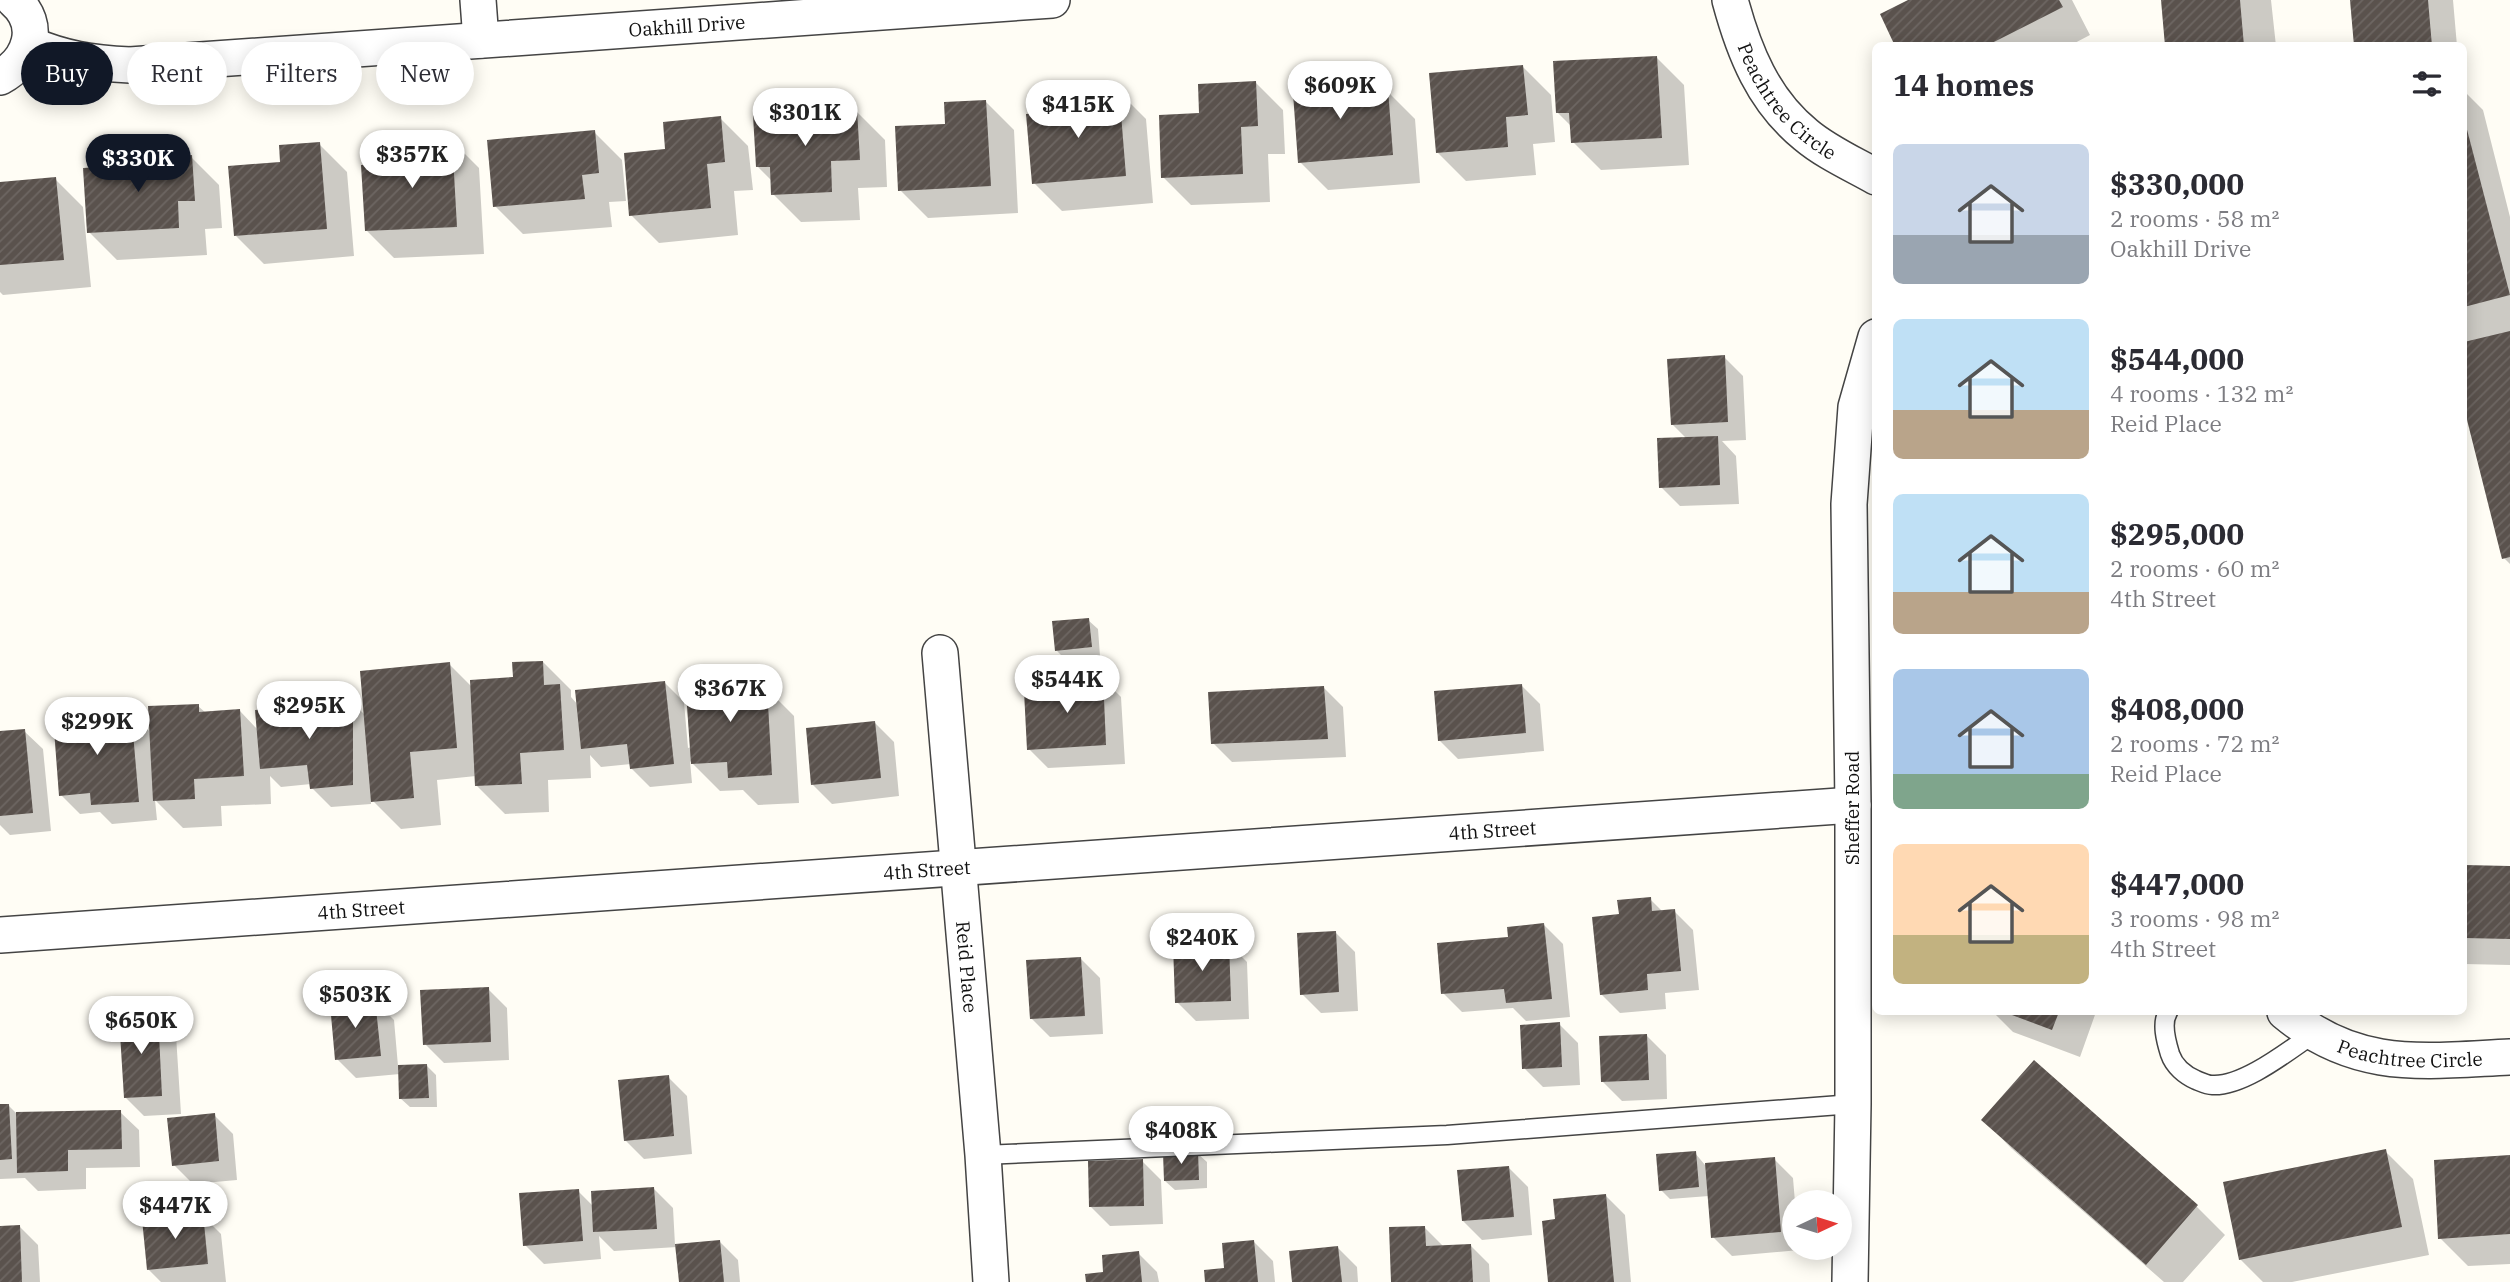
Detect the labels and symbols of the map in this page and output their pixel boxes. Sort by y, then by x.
street label: Oakhill Drive [628,10,746,42]
street label: Peachtree Circle [1733,39,1841,165]
pin: $609K [1291,61,1389,121]
pin: $415K [1029,80,1127,140]
pin: $301K [756,88,854,148]
pin: $357K [363,130,461,190]
pin: $330K [89,134,187,194]
pin: $544K [1018,656,1116,715]
pin: $367K [681,664,779,724]
pin: $295K [260,682,358,741]
pin: $299K [48,698,146,757]
street label: Sheffer Road [1840,751,1864,865]
street label: 4th Street [1448,815,1537,845]
street label: 4th Street [882,855,972,885]
street label: 4th Street [316,895,406,925]
pin: $240K [1153,914,1251,973]
street label: Reid Place [951,920,983,1014]
pin: $503K [306,970,404,1030]
pin: $650K [92,996,190,1056]
street label: Peachtree Circle [2334,1034,2483,1072]
pin: $408K [1132,1106,1230,1166]
pin: $447K [126,1182,224,1241]
north arrow [1782,1190,1852,1260]

